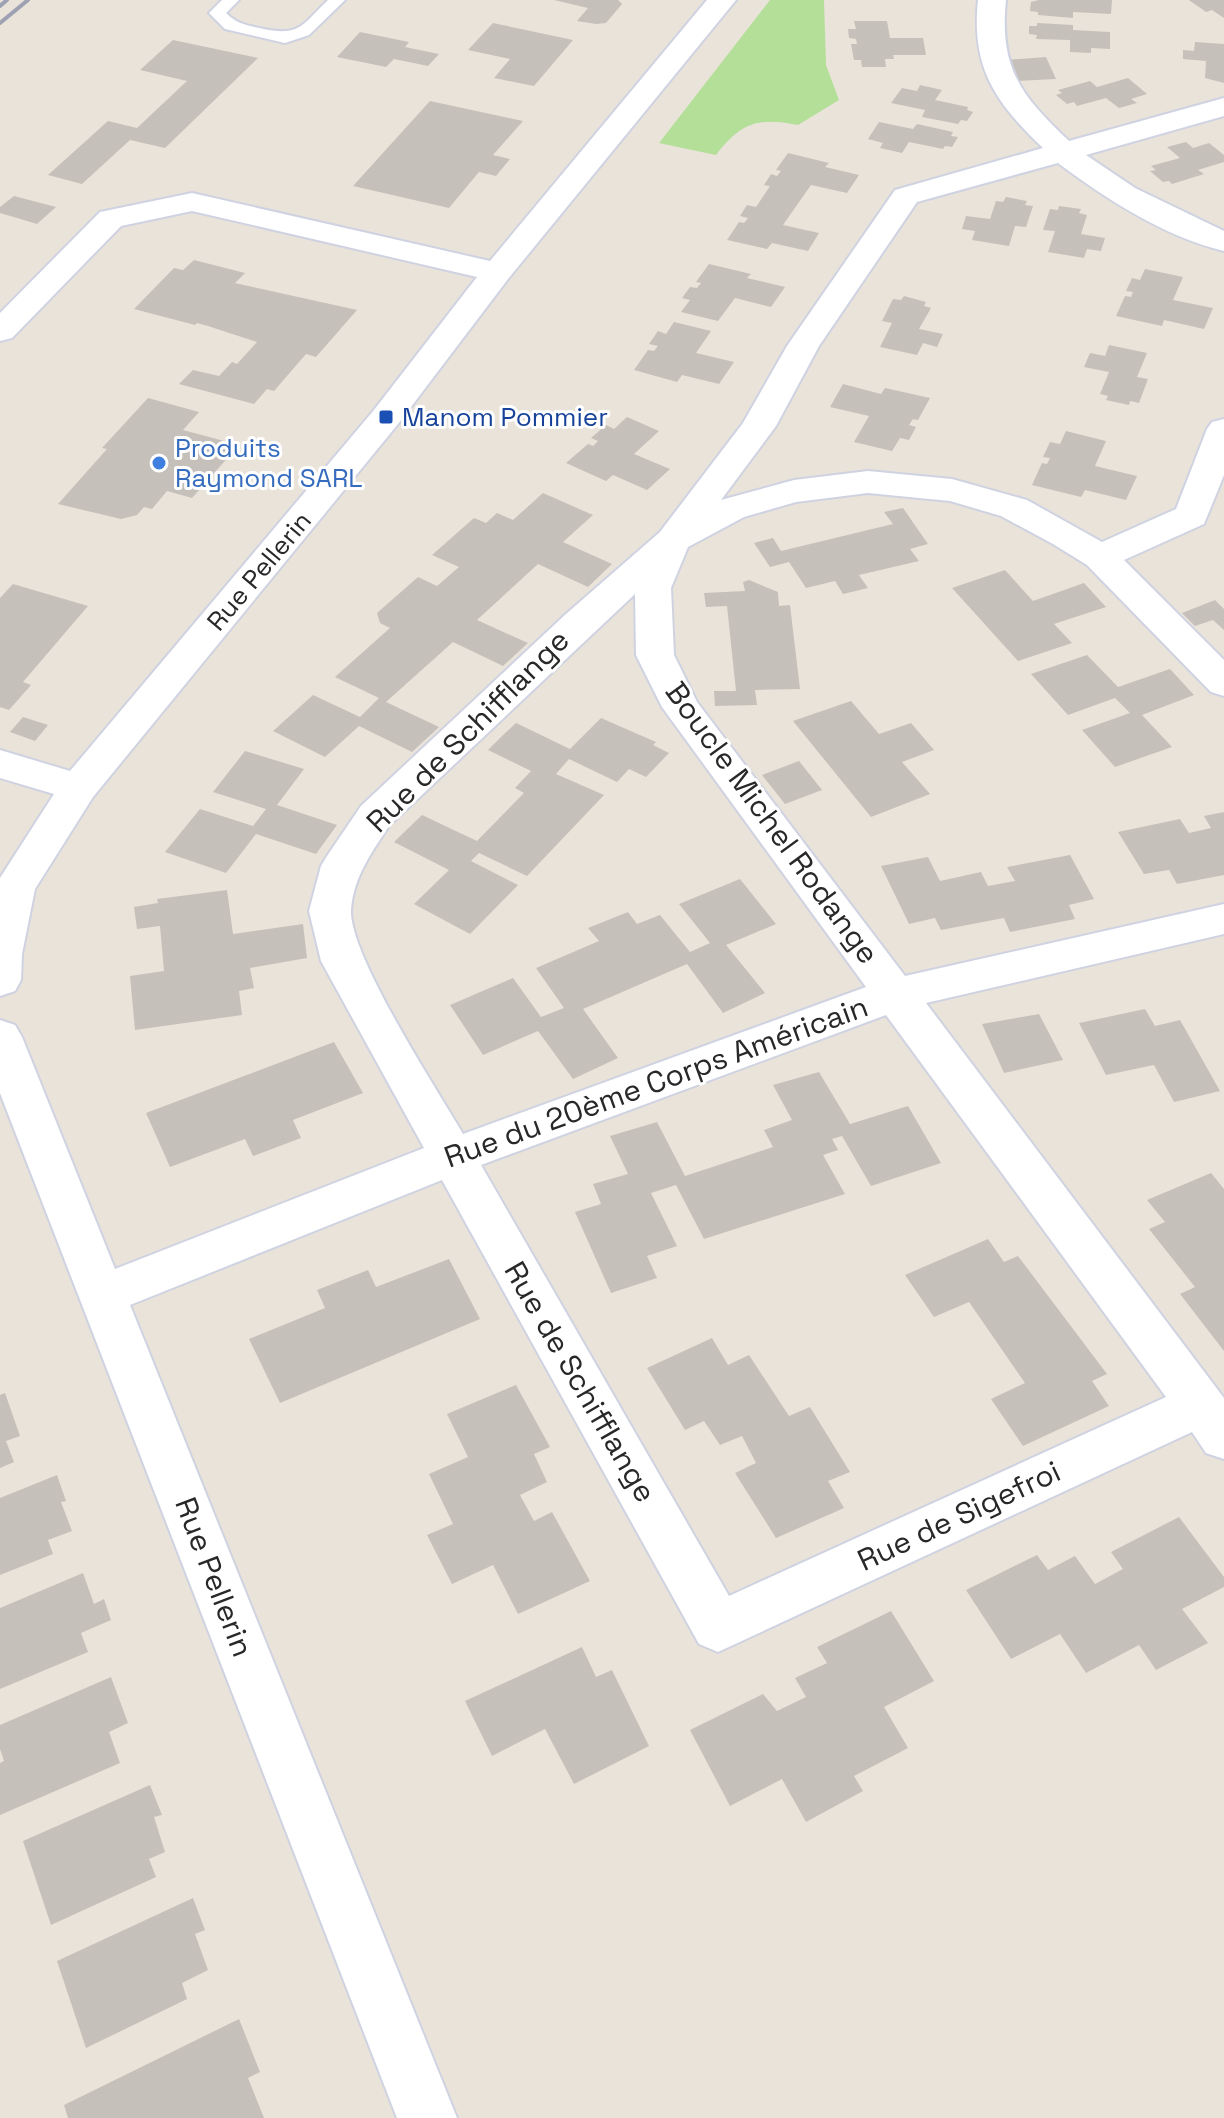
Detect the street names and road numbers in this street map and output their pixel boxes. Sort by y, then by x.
street label: Rue Pellerin [199,504,319,638]
street label: Rue de Schifflange [358,621,578,841]
street label: Boucle Michel Rodange [657,674,888,971]
street label: Rue du 20ème Corps Américain [439,987,873,1176]
street label: Rue de Schifflange [496,1254,665,1509]
street label: Rue de Sigefroi [851,1451,1067,1580]
street label: Rue Pellerin [166,1492,263,1662]

